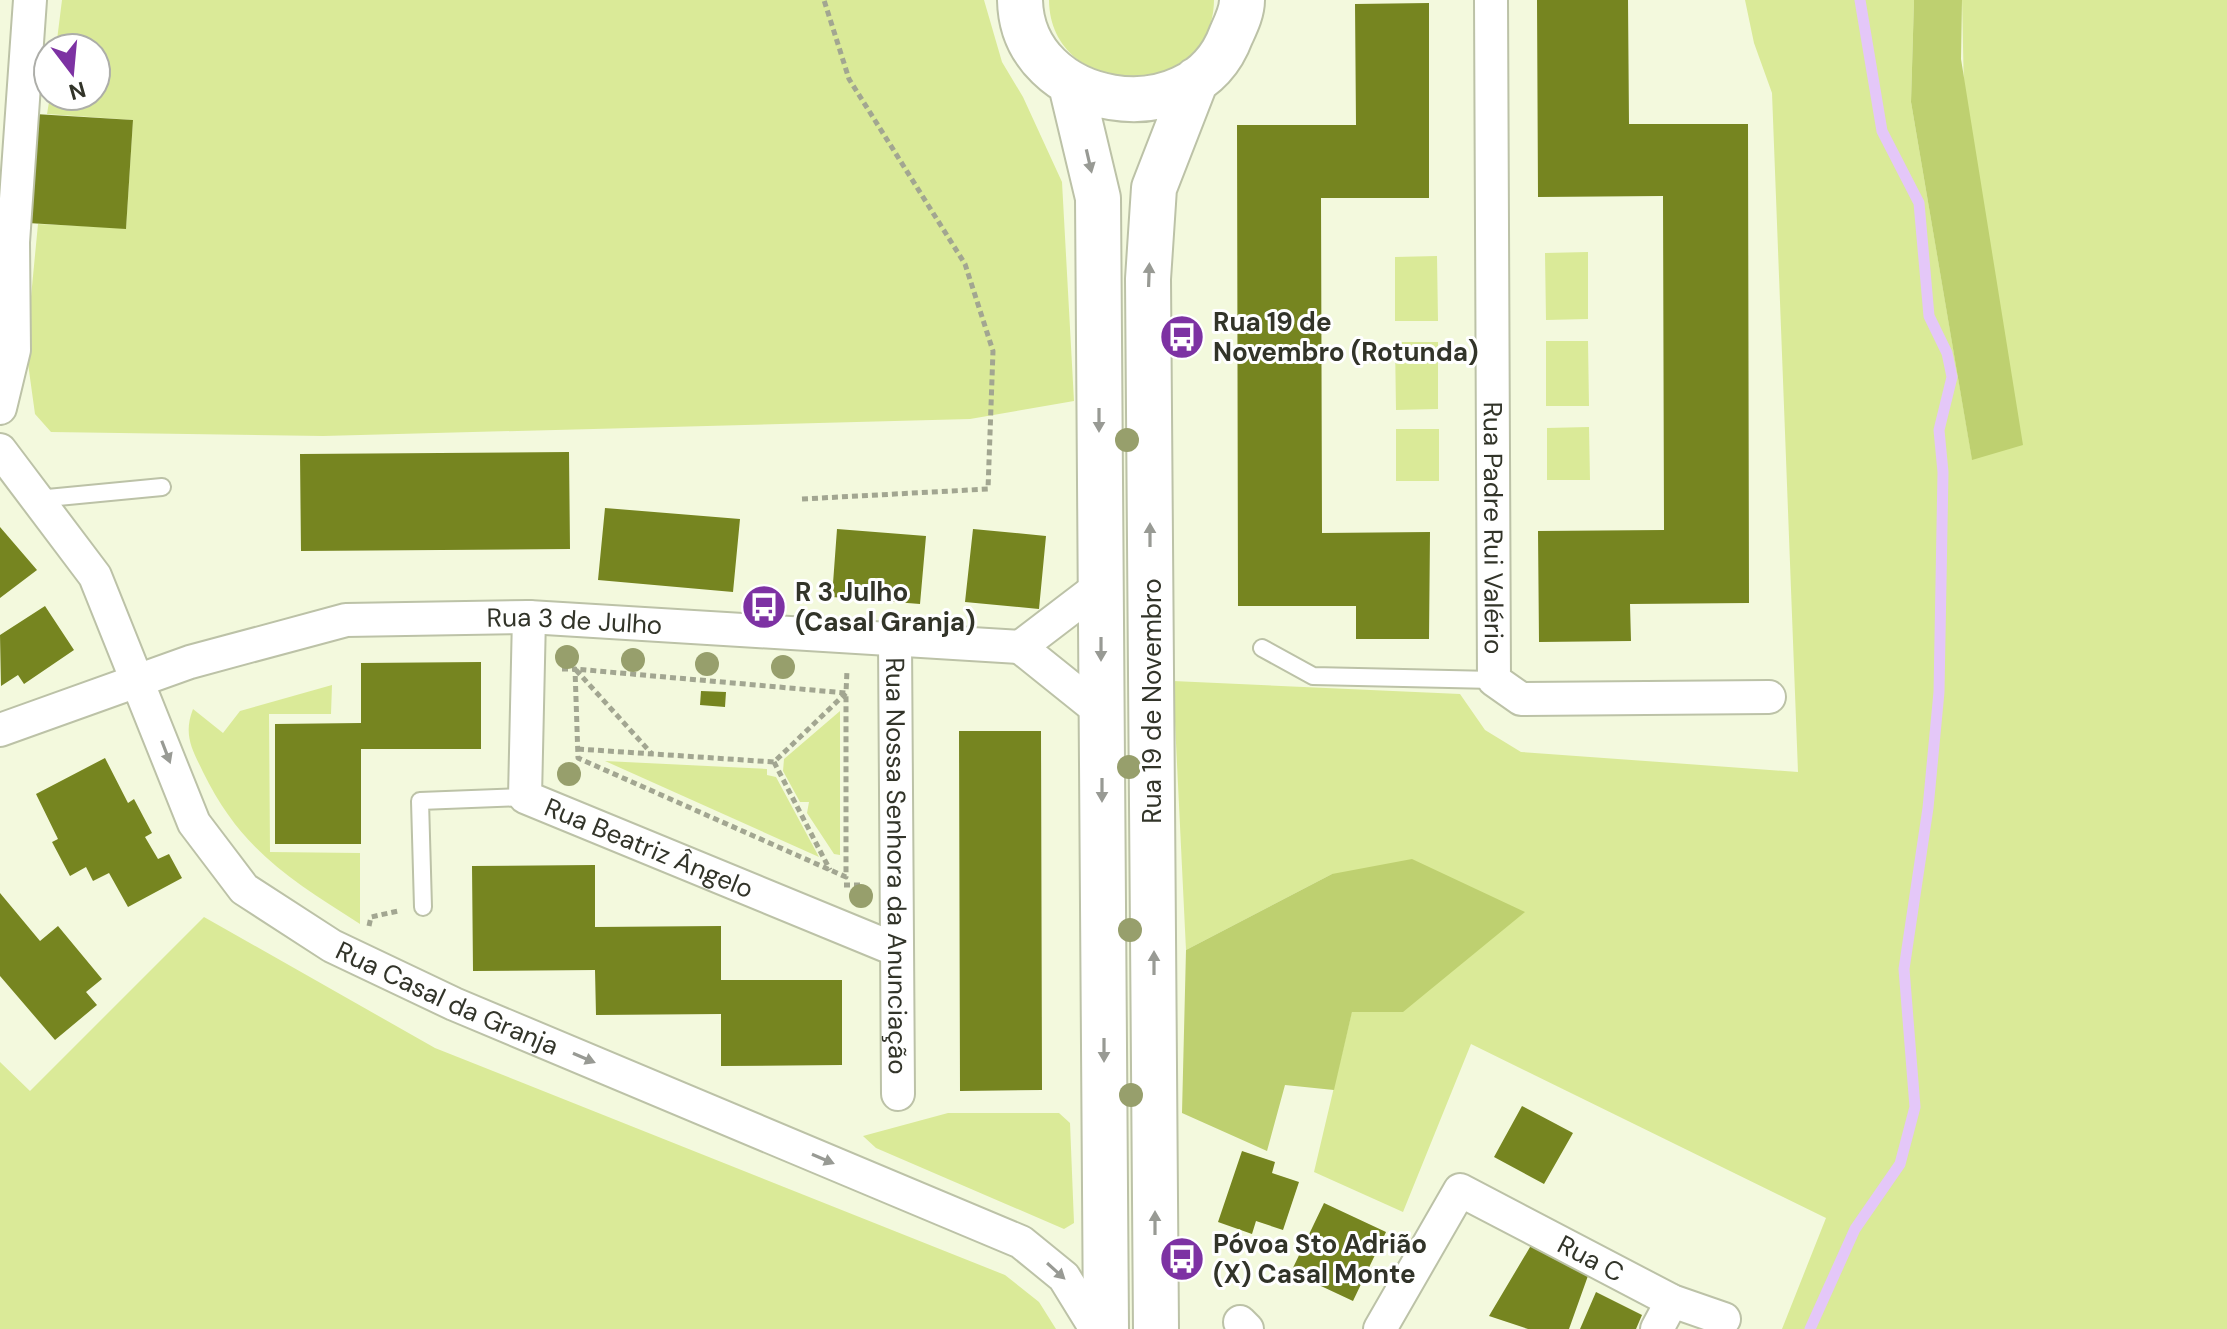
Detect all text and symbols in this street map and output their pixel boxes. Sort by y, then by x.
north arrow [32,32,112,112]
text: N [66,75,89,107]
one-way arrow [1083,149,1096,174]
one-way arrow [1143,262,1156,287]
place label: Rua 19 de Novembro (Rotunda) [1213,305,1478,369]
bus stop icon: Rua 19 de Novembro (Rotunda) [1158,313,1206,361]
street label: Rua Padre Rui Valério [1476,402,1511,654]
one-way arrow [1093,408,1105,433]
one-way arrow [1144,522,1156,547]
place label: R 3 Julho (Casal Granja) [795,575,976,639]
street label: Rua 19 de Novembro [1135,578,1169,824]
bus stop icon: R 3 Julho (Casal Granja) [740,583,788,631]
street label: Rua 3 de Julho [486,600,663,642]
one-way arrow [1095,637,1107,662]
street label: Rua Nossa Senhora da Anunciação [878,657,915,1075]
one-way arrow [160,740,173,764]
one-way arrow [1096,778,1108,803]
street label: Rua Beatriz Ângelo [539,790,758,906]
street label: Rua Casal da Granja [330,933,564,1063]
one-way arrow [1147,950,1160,975]
one-way arrow [1098,1038,1110,1063]
one-way arrow [572,1052,596,1065]
one-way arrow [811,1152,835,1165]
one-way arrow [1149,1210,1162,1235]
place label: Póvoa Sto Adrião (X) Casal Monte [1213,1227,1427,1291]
street label: Rua C [1552,1227,1630,1290]
bus stop icon: Póvoa Sto Adrião (X) Casal Monte [1158,1235,1206,1283]
one-way arrow [1045,1262,1065,1279]

